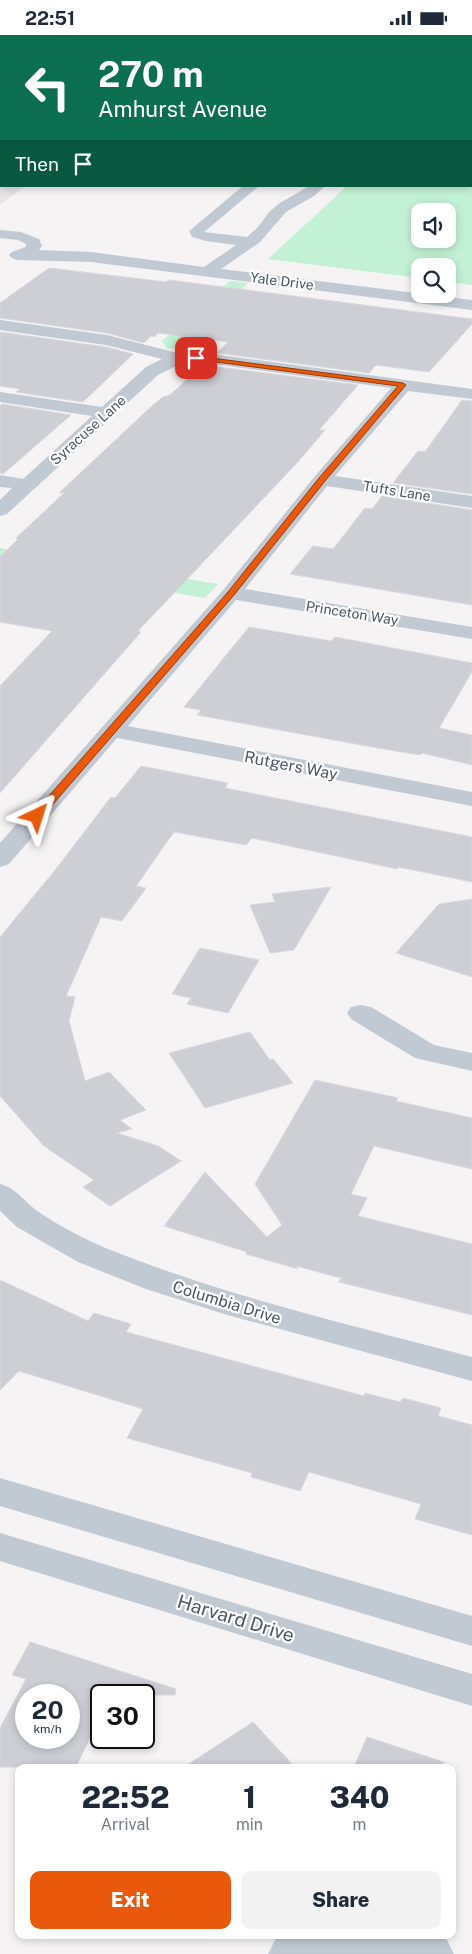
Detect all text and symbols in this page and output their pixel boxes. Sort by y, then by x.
text: 22:51 [25,7,75,29]
text: 270 m [98,54,204,95]
icon: left [15,55,80,120]
text: Amhurst Avenue [98,96,267,122]
icon: arrive [69,150,97,178]
text: Then [15,153,59,175]
map controls [411,203,456,303]
button: sound [411,203,456,248]
button: search [411,258,456,303]
street label: Yale Drive [249,269,315,293]
pin [175,337,217,379]
icon: arrive [182,344,210,372]
street label: Syracuse Lane [47,392,129,468]
street label: Tufts Lane [362,478,432,504]
street label: Princeton Way [305,598,400,628]
street label: Rutgers Way [243,747,340,784]
position arrow [10,789,62,841]
street label: Columbia Drive [170,1277,283,1328]
street label: Harvard Drive [175,1590,297,1646]
speed limit sign: 30 [90,1684,155,1749]
text: 20 [32,1695,64,1725]
text: km/h [33,1722,62,1736]
text: 22:52 [81,1779,170,1815]
text: 1 [243,1779,256,1815]
text: 340 [329,1779,390,1815]
text: Arrival [101,1815,150,1834]
text: min [236,1815,263,1834]
text: m [353,1815,366,1834]
button: Exit [30,1871,231,1929]
button: Share [241,1871,441,1929]

